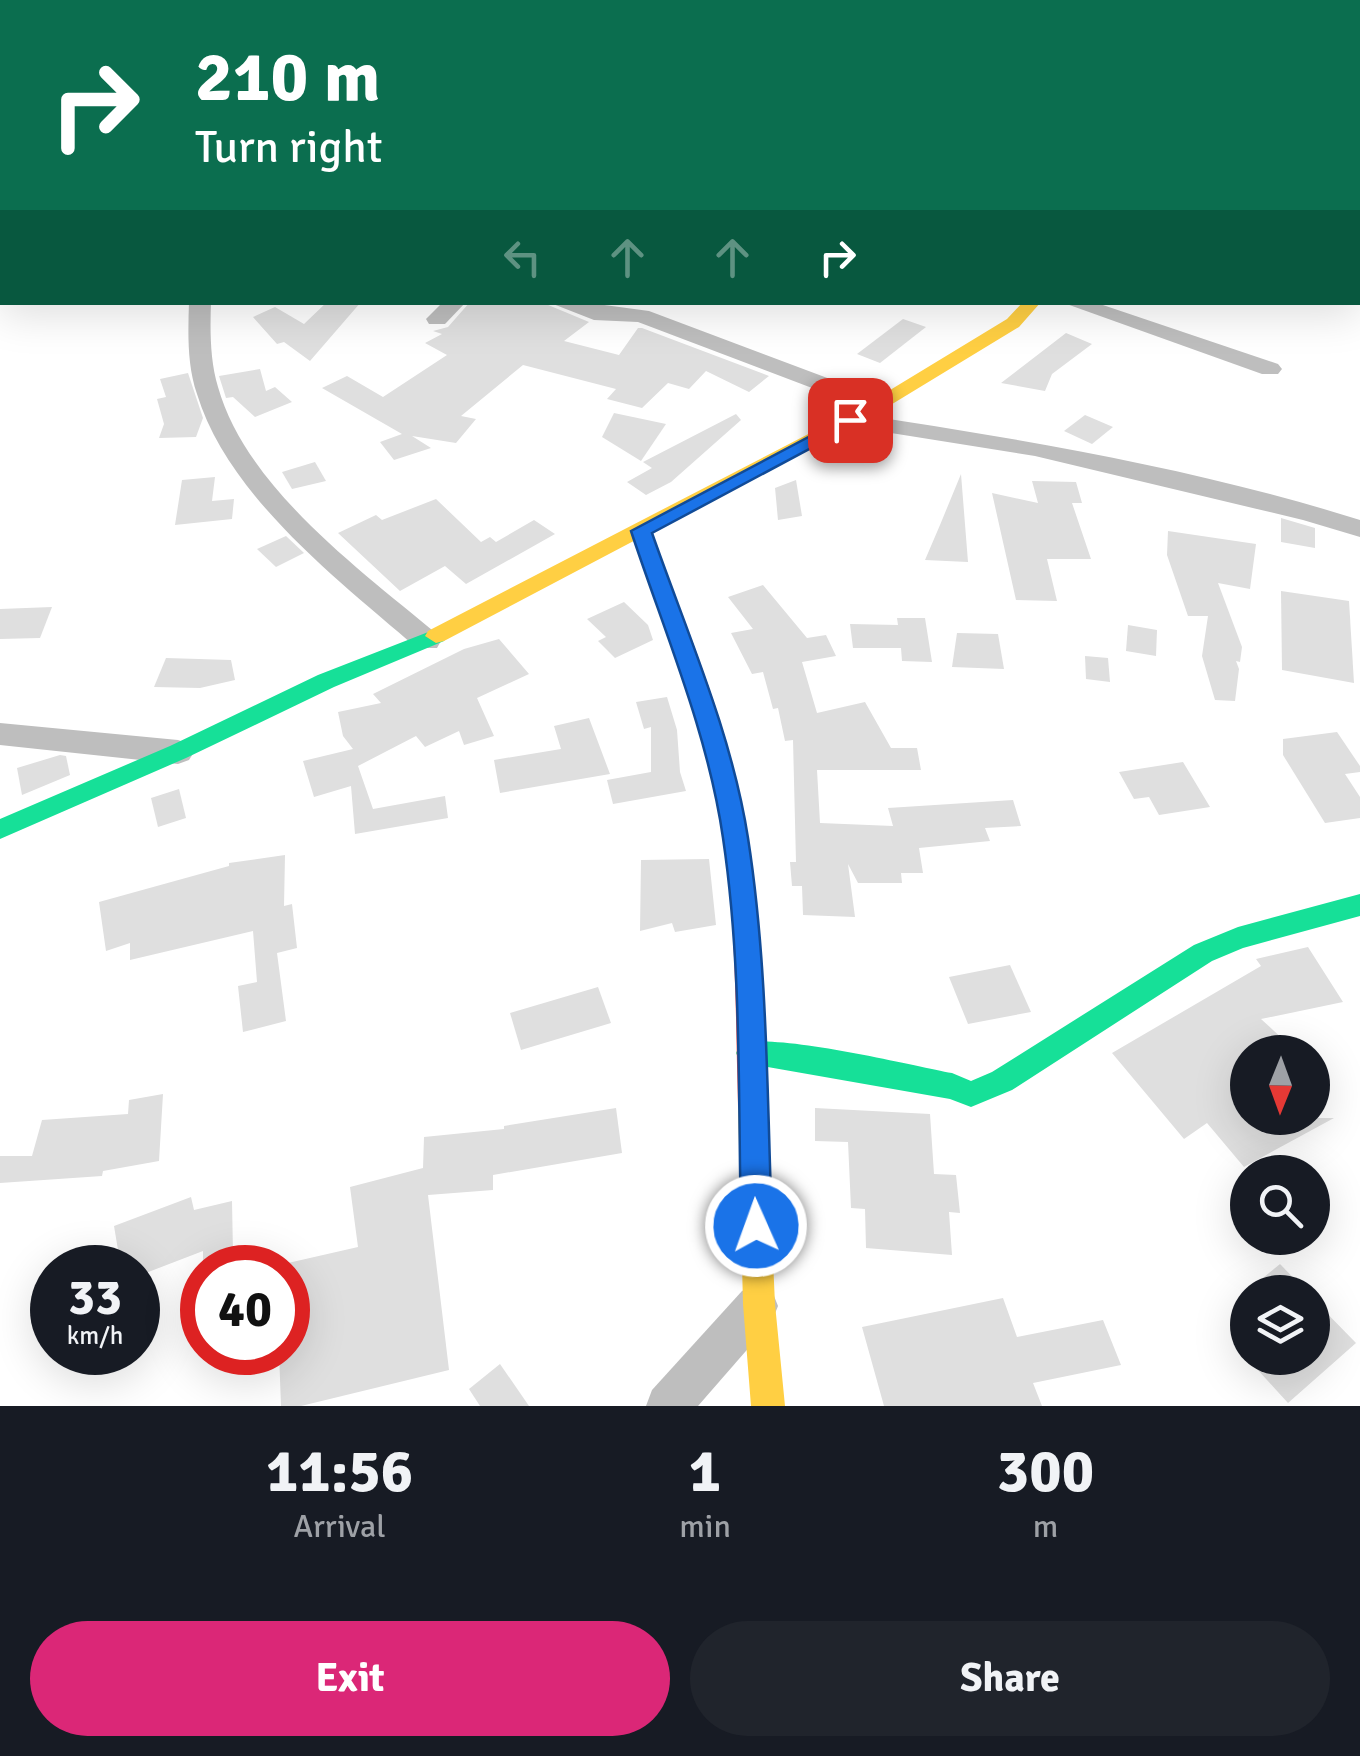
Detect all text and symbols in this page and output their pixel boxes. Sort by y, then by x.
text: 210 m [195,34,380,120]
icon: right [30,40,160,170]
text: Turn right [195,120,383,175]
icon: left [495,230,550,285]
icon: ahead [600,230,655,285]
icon: ahead [705,230,760,285]
icon: right [810,230,865,285]
pin [808,378,893,463]
icon: arrive [823,393,878,448]
north arrow [1230,1035,1330,1135]
map controls [1230,1035,1330,1375]
button: search [1230,1155,1330,1255]
position arrow [704,1174,808,1278]
speed limit sign: 40 [180,1245,310,1375]
text: 33 [68,1267,122,1329]
button: layers [1230,1275,1330,1375]
text: km/h [67,1320,123,1351]
text: 11:56 [266,1435,413,1509]
text: 1 [689,1435,721,1509]
text: 300 [997,1435,1094,1509]
text: Arrival [294,1507,386,1546]
text: min [679,1507,731,1546]
text: m [1033,1507,1058,1546]
button: Exit [30,1621,670,1736]
button: Share [690,1621,1330,1736]

